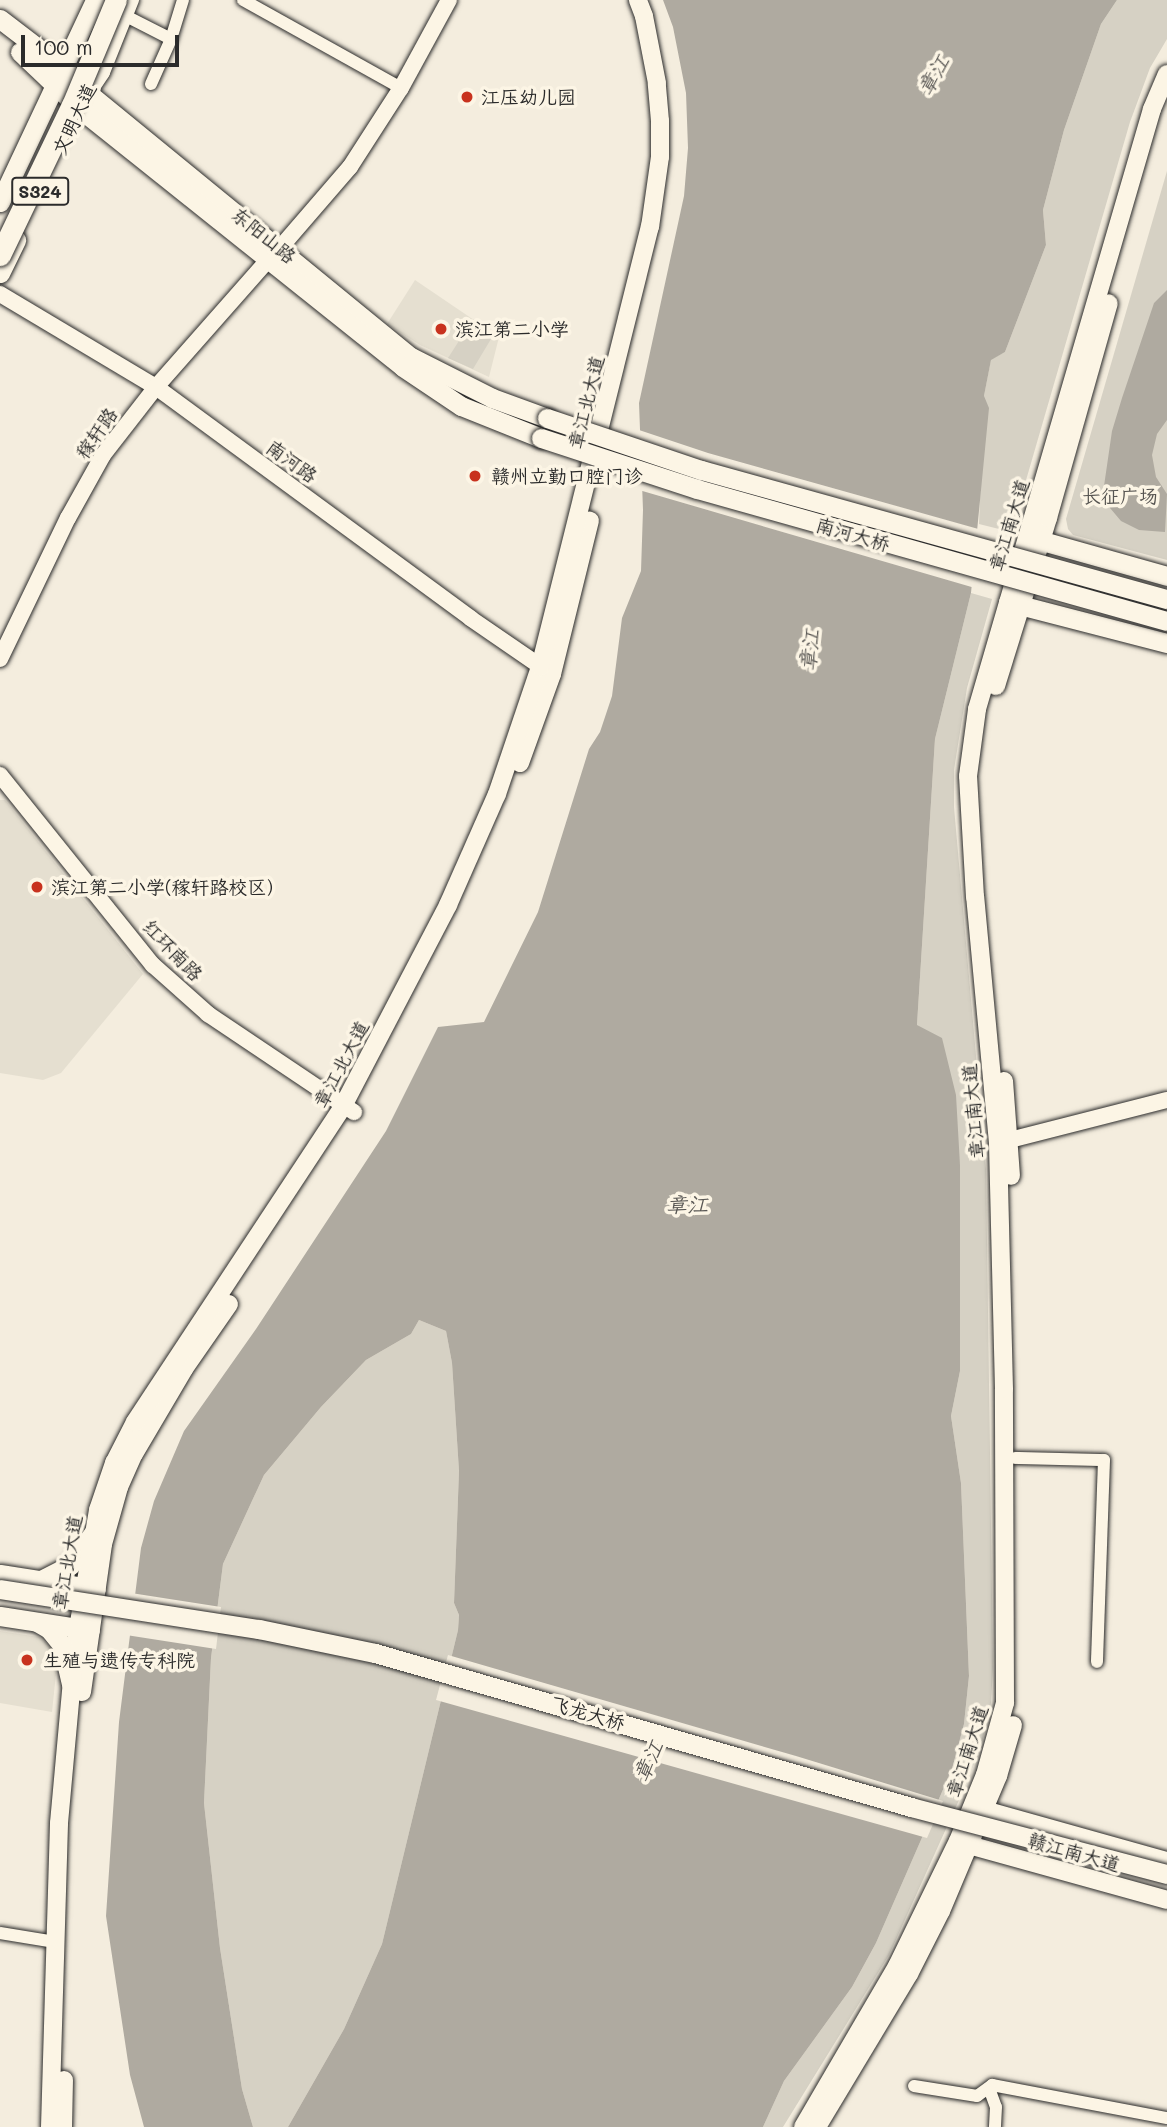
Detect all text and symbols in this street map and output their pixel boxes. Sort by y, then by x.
scale bar [24,21,182,65]
text: 100 m [34,33,93,60]
water label: 章江 [912,51,954,99]
street label: 文明大道 [48,80,100,158]
place label: 江压幼儿园 [481,86,576,108]
marker: 江压幼儿园 [459,89,475,105]
road number: S324 [10,176,70,206]
street label: 东阳山路 [227,202,301,268]
place label: 滨江第二小学 [455,318,569,340]
marker: 滨江第二小学 [433,321,449,337]
street label: 章江北大道 [563,353,609,451]
street label: 稼轩路 [70,403,122,463]
street label: 南河路 [262,435,322,487]
place label: 赣州立勤口腔门诊 [491,465,643,487]
marker: 赣州立勤口腔门诊 [465,466,485,486]
street label: 章江南大道 [984,476,1034,574]
park label: 长征广场 [1082,485,1158,507]
street label: 南河大桥 [813,513,893,555]
water label: 章江 [794,628,824,672]
place label: 滨江第二小学(稼轩路校区） [51,876,285,898]
marker: 滨江第二小学(稼轩路校区） [29,879,45,895]
street label: 红环南路 [138,915,208,985]
street label: 章江北大道 [309,1017,373,1111]
street label: 章江南大道 [958,1063,988,1159]
water label: 章江 [666,1191,708,1217]
street label: 章江北大道 [48,1513,86,1611]
place label: 生殖与遗传专科院 [43,1649,195,1671]
marker: 生殖与遗传专科院 [17,1650,37,1670]
street label: 飞龙大桥 [548,1692,628,1734]
street label: 章江南大道 [941,1702,993,1800]
water label: 章江 [628,1737,668,1785]
street label: 赣江南大道 [1025,1828,1123,1876]

